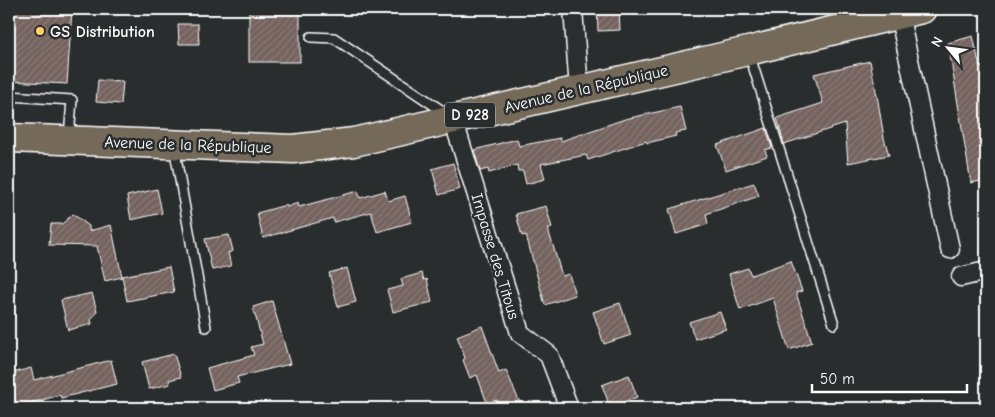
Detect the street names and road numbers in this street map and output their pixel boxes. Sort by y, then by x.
street label: Avenue de la République [503,61,670,117]
road number: D 928 [445,102,495,128]
street label: Avenue de la République [104,133,272,157]
street label: Impasse des Titous [467,191,523,322]

